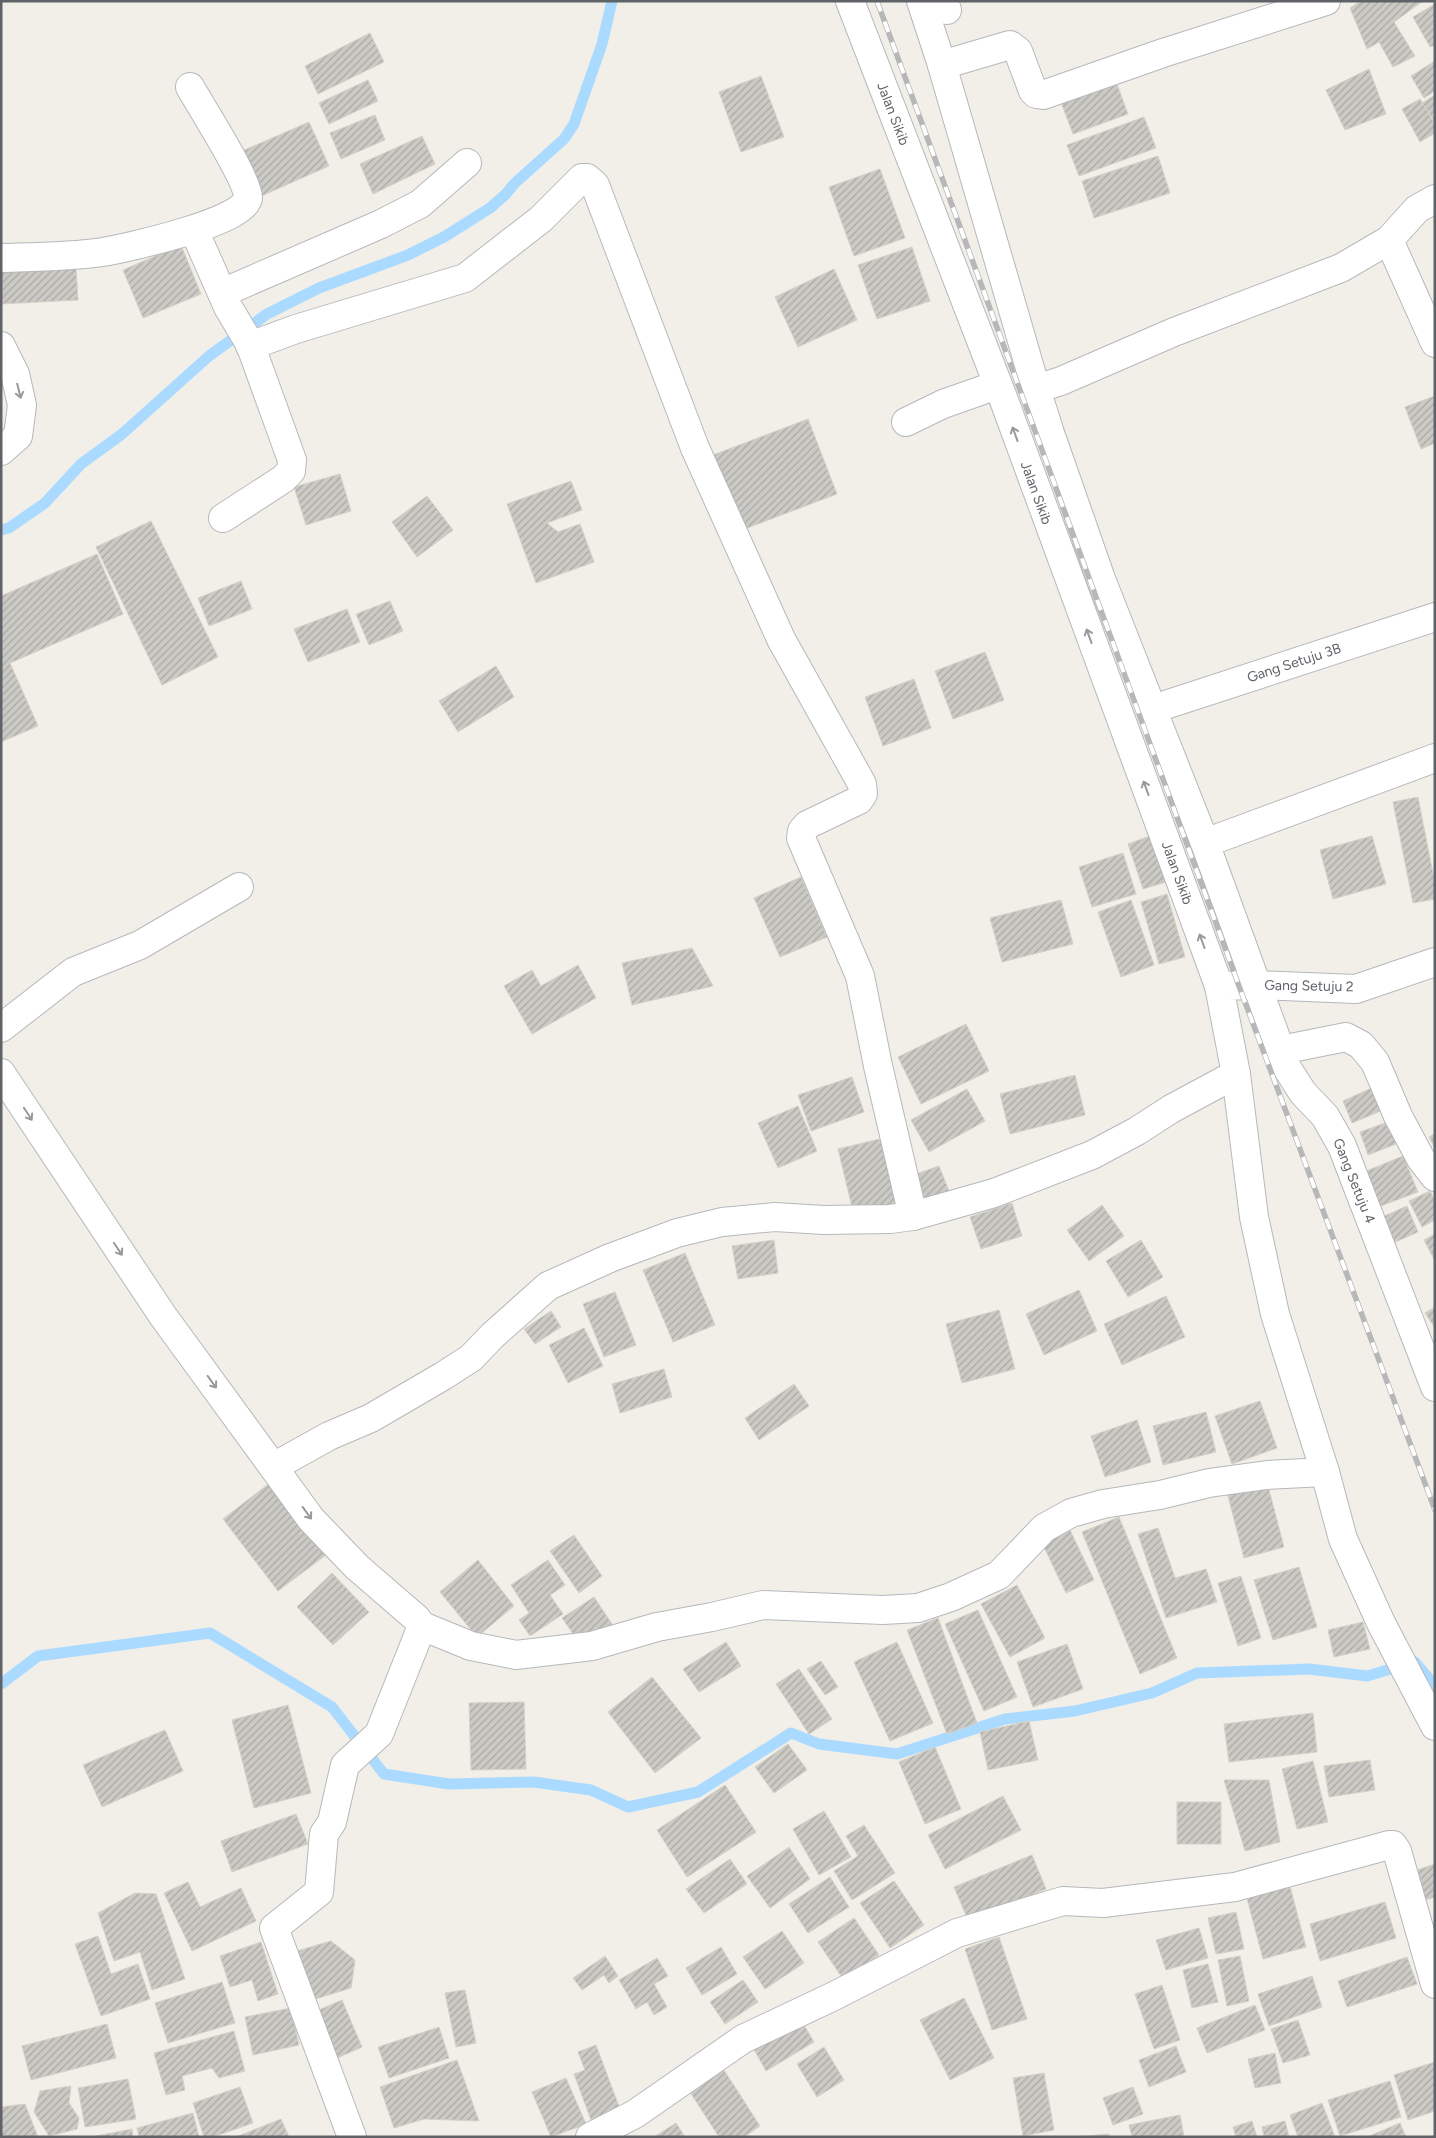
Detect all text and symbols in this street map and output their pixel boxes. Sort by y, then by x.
street label: Jalan Sikib [873,80,913,148]
one-way arrow [15,382,24,398]
one-way arrow [1010,427,1019,443]
street label: Jalan Sikib [1017,459,1055,527]
one-way arrow [1084,629,1093,644]
street label: Gang Setuju 3B [1245,640,1343,686]
one-way arrow [1141,781,1150,797]
street label: Jalan Sikib [1158,839,1196,907]
one-way arrow [1197,934,1206,949]
street label: Gang Setuju 2 [1264,977,1354,995]
one-way arrow [23,1107,33,1121]
street label: Gang Setuju 4 [1329,1136,1379,1226]
one-way arrow [113,1242,123,1256]
one-way arrow [207,1374,217,1388]
one-way arrow [302,1506,313,1519]

